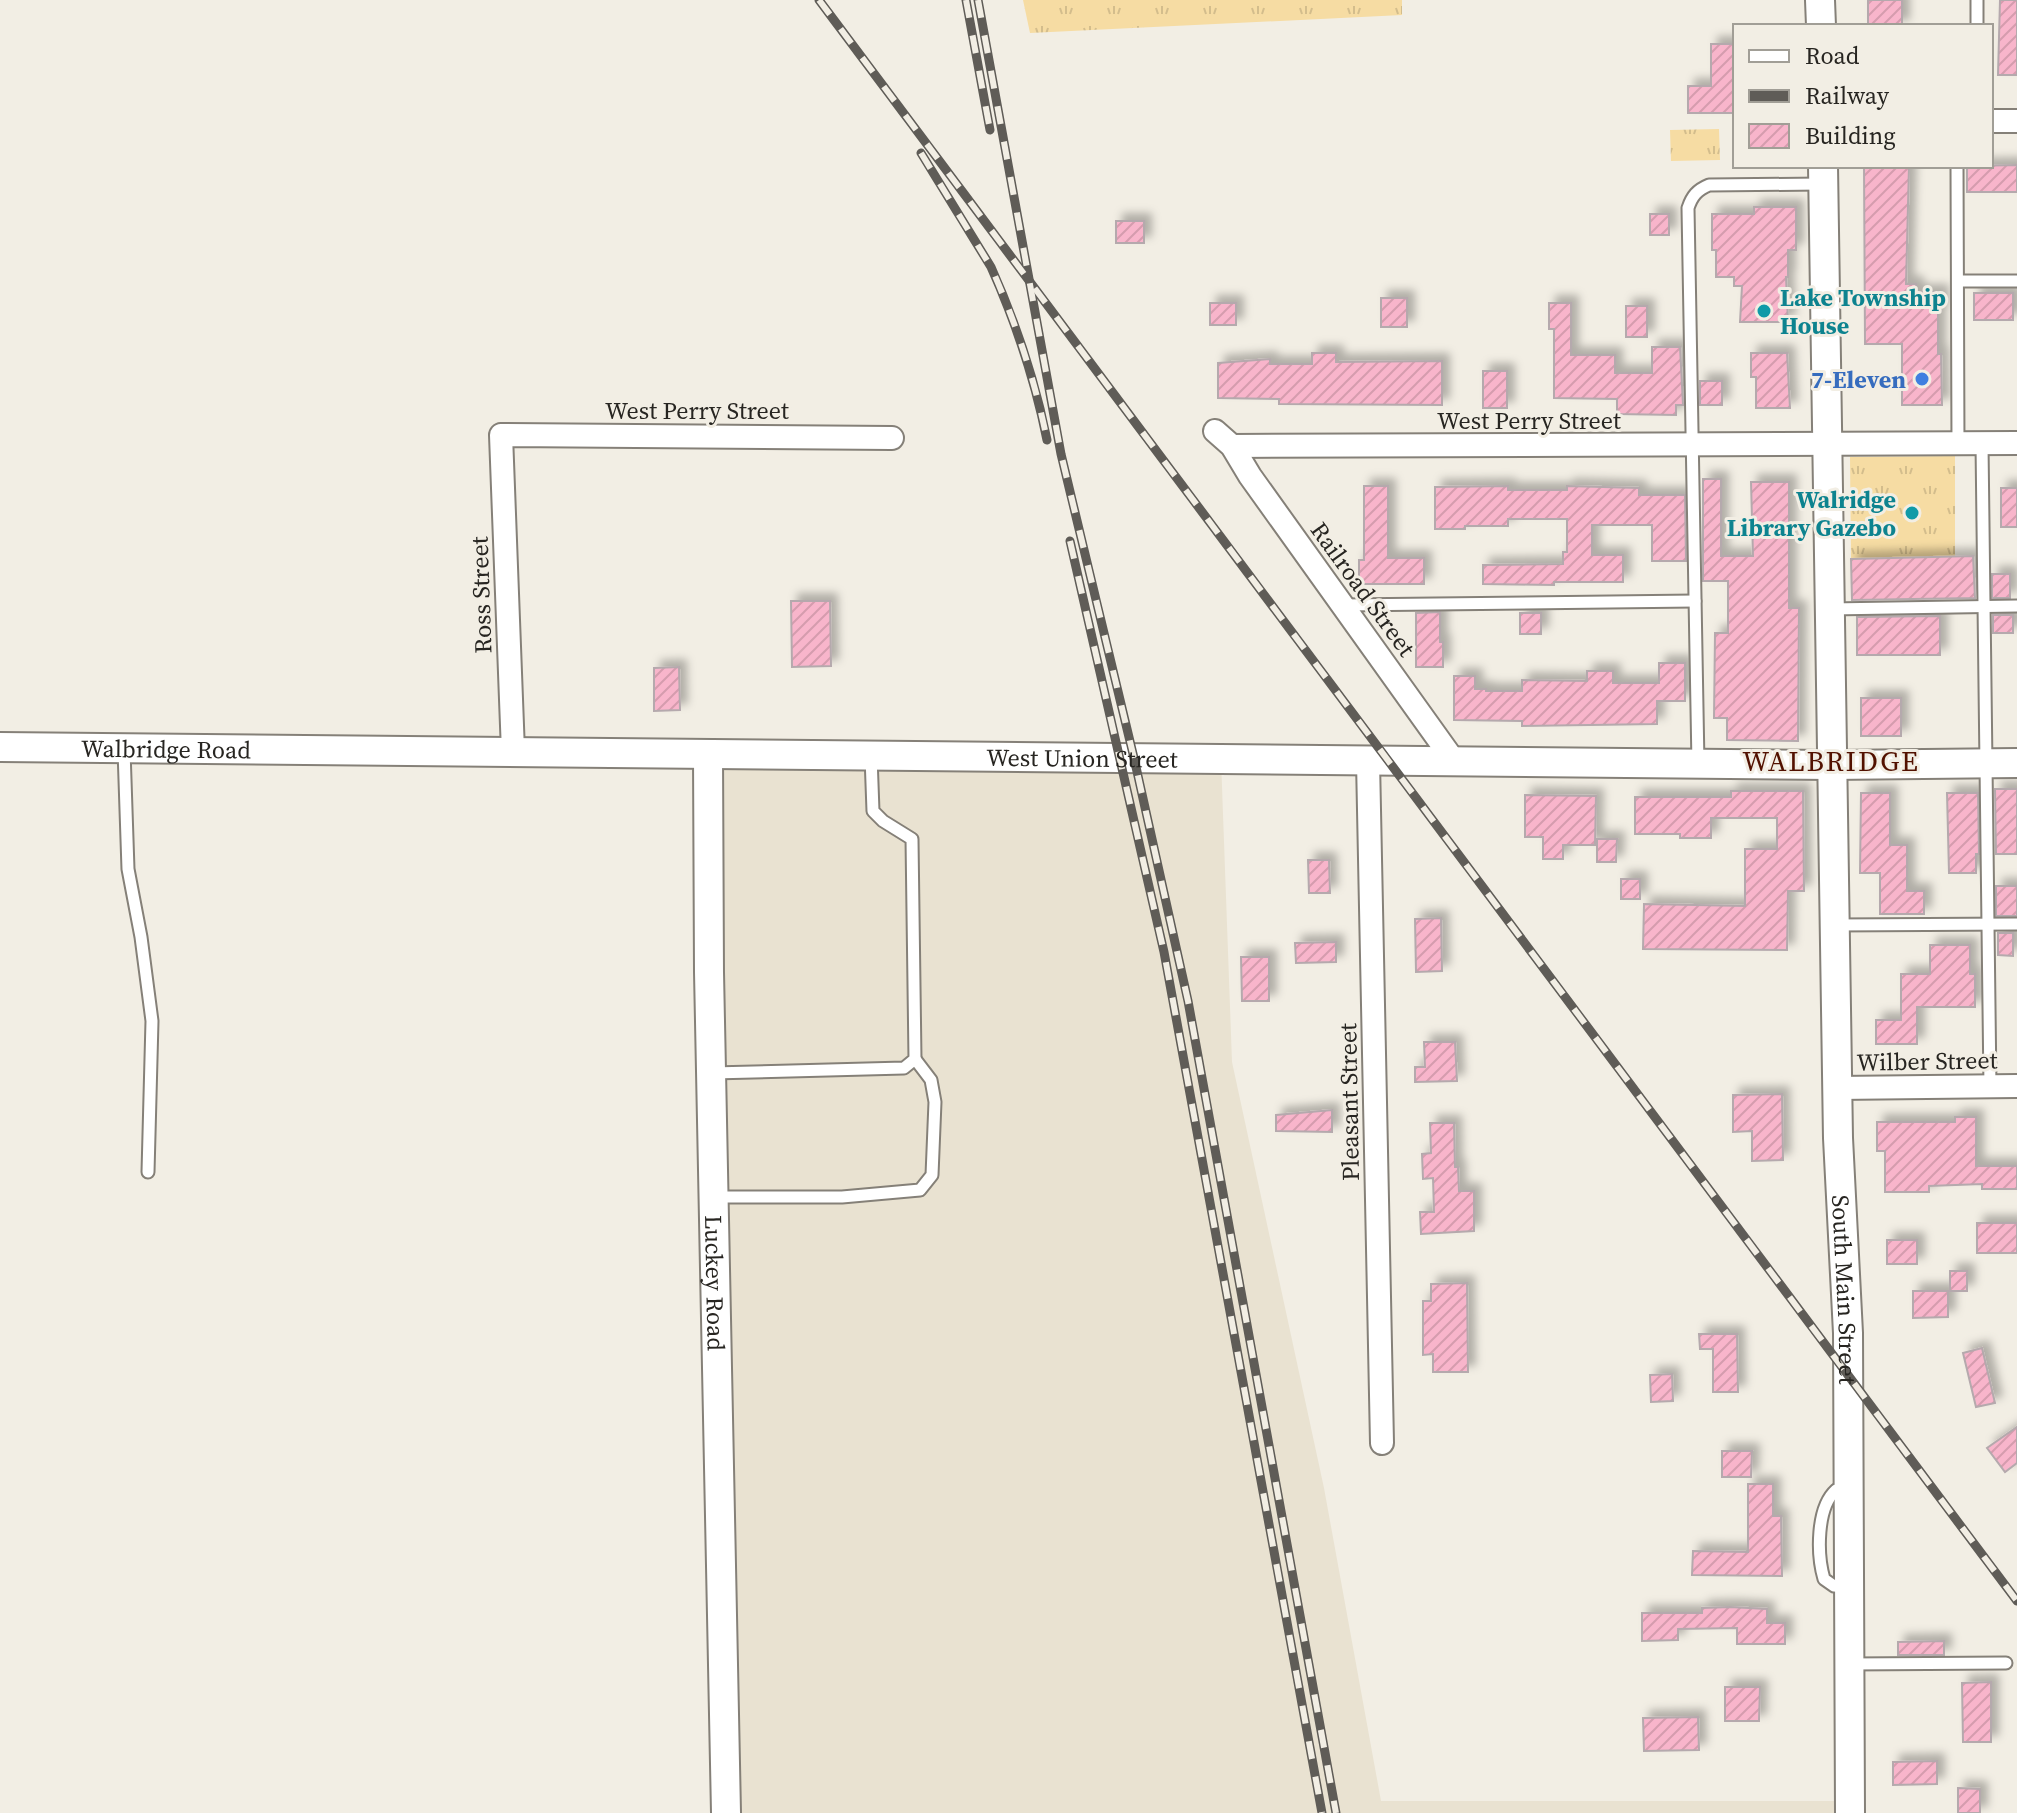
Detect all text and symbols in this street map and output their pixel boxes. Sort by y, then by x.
legend [1733,24,1993,168]
text: Road [1805,39,1860,72]
text: Railway [1805,79,1890,112]
text: Building [1805,119,1896,152]
place label: Lake Township House [1780,281,1946,342]
marker: Lake Township House [1755,302,1773,320]
place label: 7-Eleven [1811,363,1906,396]
marker: 7-Eleven [1913,370,1931,388]
street label: West Perry Street [605,394,789,427]
street label: West Perry Street [1437,404,1621,437]
place label: Walridge Library Gazebo [1727,483,1896,544]
marker: Walridge Library Gazebo [1903,504,1921,522]
street label: Railroad Street [1303,515,1423,663]
street label: Ross Street [462,536,500,654]
street label: Walbridge Road [81,731,251,766]
street label: West Union Street [986,740,1178,775]
district label: WALBRIDGE [1742,742,1920,780]
street label: Pleasant Street [1331,1023,1367,1181]
street label: Wilber Street [1856,1043,1998,1079]
street label: South Main Street [1824,1194,1865,1385]
street label: Luckey Road [697,1215,733,1352]

